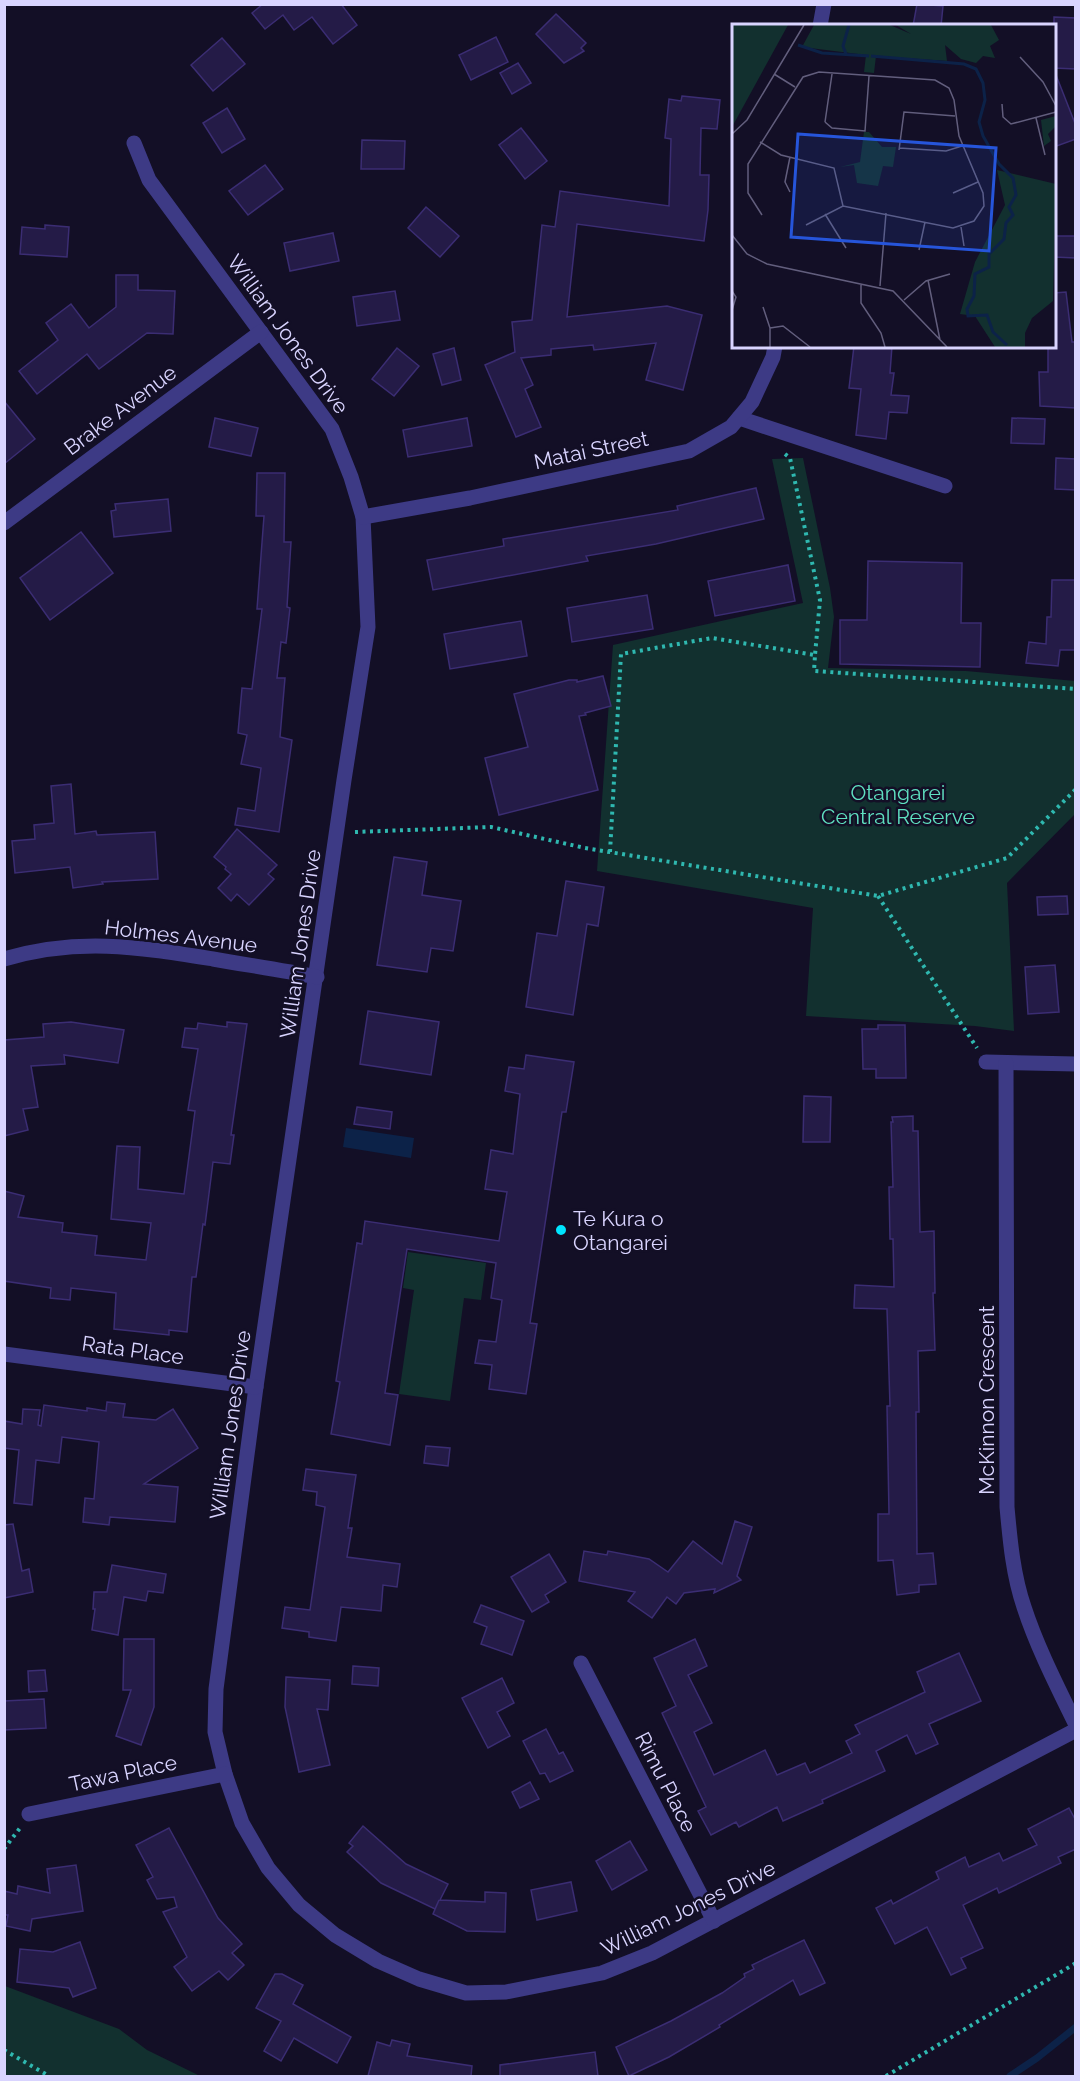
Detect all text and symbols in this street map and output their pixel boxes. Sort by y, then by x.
inset map [732,24,1056,348]
street label: William Jones Drive [222,250,354,418]
street label: Brake Avenue [59,360,181,460]
street label: Matai Street [532,426,650,474]
park label: Otangarei Central Reserve [821,780,975,829]
street label: William Jones Drive [274,848,326,1040]
street label: Holmes Avenue [103,914,259,958]
place label: Te Kura o Otangarei [573,1206,668,1255]
marker: Te Kura o Otangarei [554,1223,568,1237]
street label: McKinnon Crescent [974,1305,999,1495]
street label: William Jones Drive [204,1329,256,1521]
street label: Rata Place [80,1330,186,1370]
street label: Rimu Place [630,1728,702,1836]
street label: Tawa Place [67,1749,179,1797]
street label: William Jones Drive [597,1855,779,1961]

